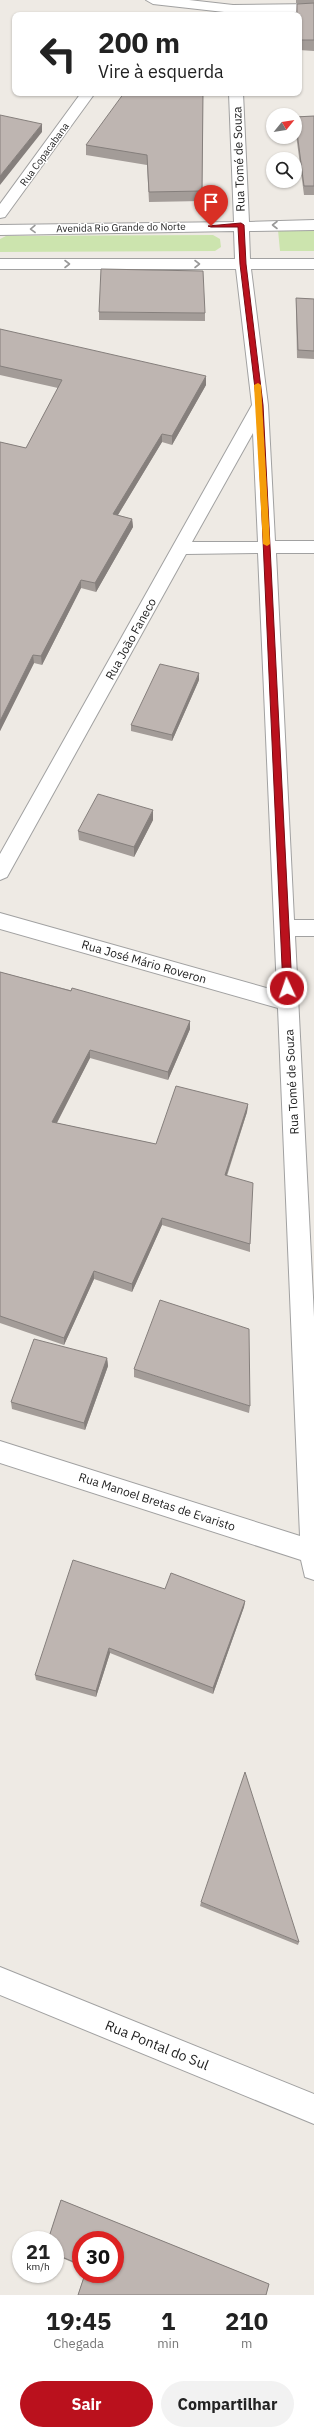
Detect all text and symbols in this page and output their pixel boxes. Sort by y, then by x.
text: 200 m [98,24,180,61]
icon: left [32,28,84,80]
text: Vire à esquerda [98,60,224,83]
street label: Rua Tomé de Souza [229,106,248,212]
north arrow [266,108,302,144]
map controls [266,108,302,188]
street label: Rua Copacabana [17,119,72,189]
button: search [266,152,302,188]
pin [194,185,228,226]
icon: arrive [200,191,222,213]
street label: Avenida Rio Grande do Norte [56,220,186,235]
one-way arrow [272,221,278,229]
one-way arrow [30,225,36,233]
one-way arrow [64,260,70,268]
one-way arrow [194,260,200,268]
street label: Rua João Faneco [102,595,159,682]
street label: Rua José Mário Roveron [80,936,208,987]
position arrow [266,967,308,1009]
street label: Rua Tomé de Souza [281,1028,302,1135]
street label: Rua Manoel Bretas de Evaristo [77,1469,238,1534]
street label: Rua Pontal do Sul [102,2016,212,2074]
speed limit sign: 30 [72,2231,124,2283]
text: 21 [26,2238,50,2265]
text: km/h [26,2260,50,2273]
text: 19:45 [46,2305,111,2337]
text: 1 [161,2305,175,2337]
text: 210 [225,2305,268,2337]
text: Chegada [53,2335,104,2352]
text: min [157,2335,179,2352]
text: m [241,2335,252,2352]
button: Sair [20,2381,153,2427]
button: Compartilhar [161,2381,294,2427]

